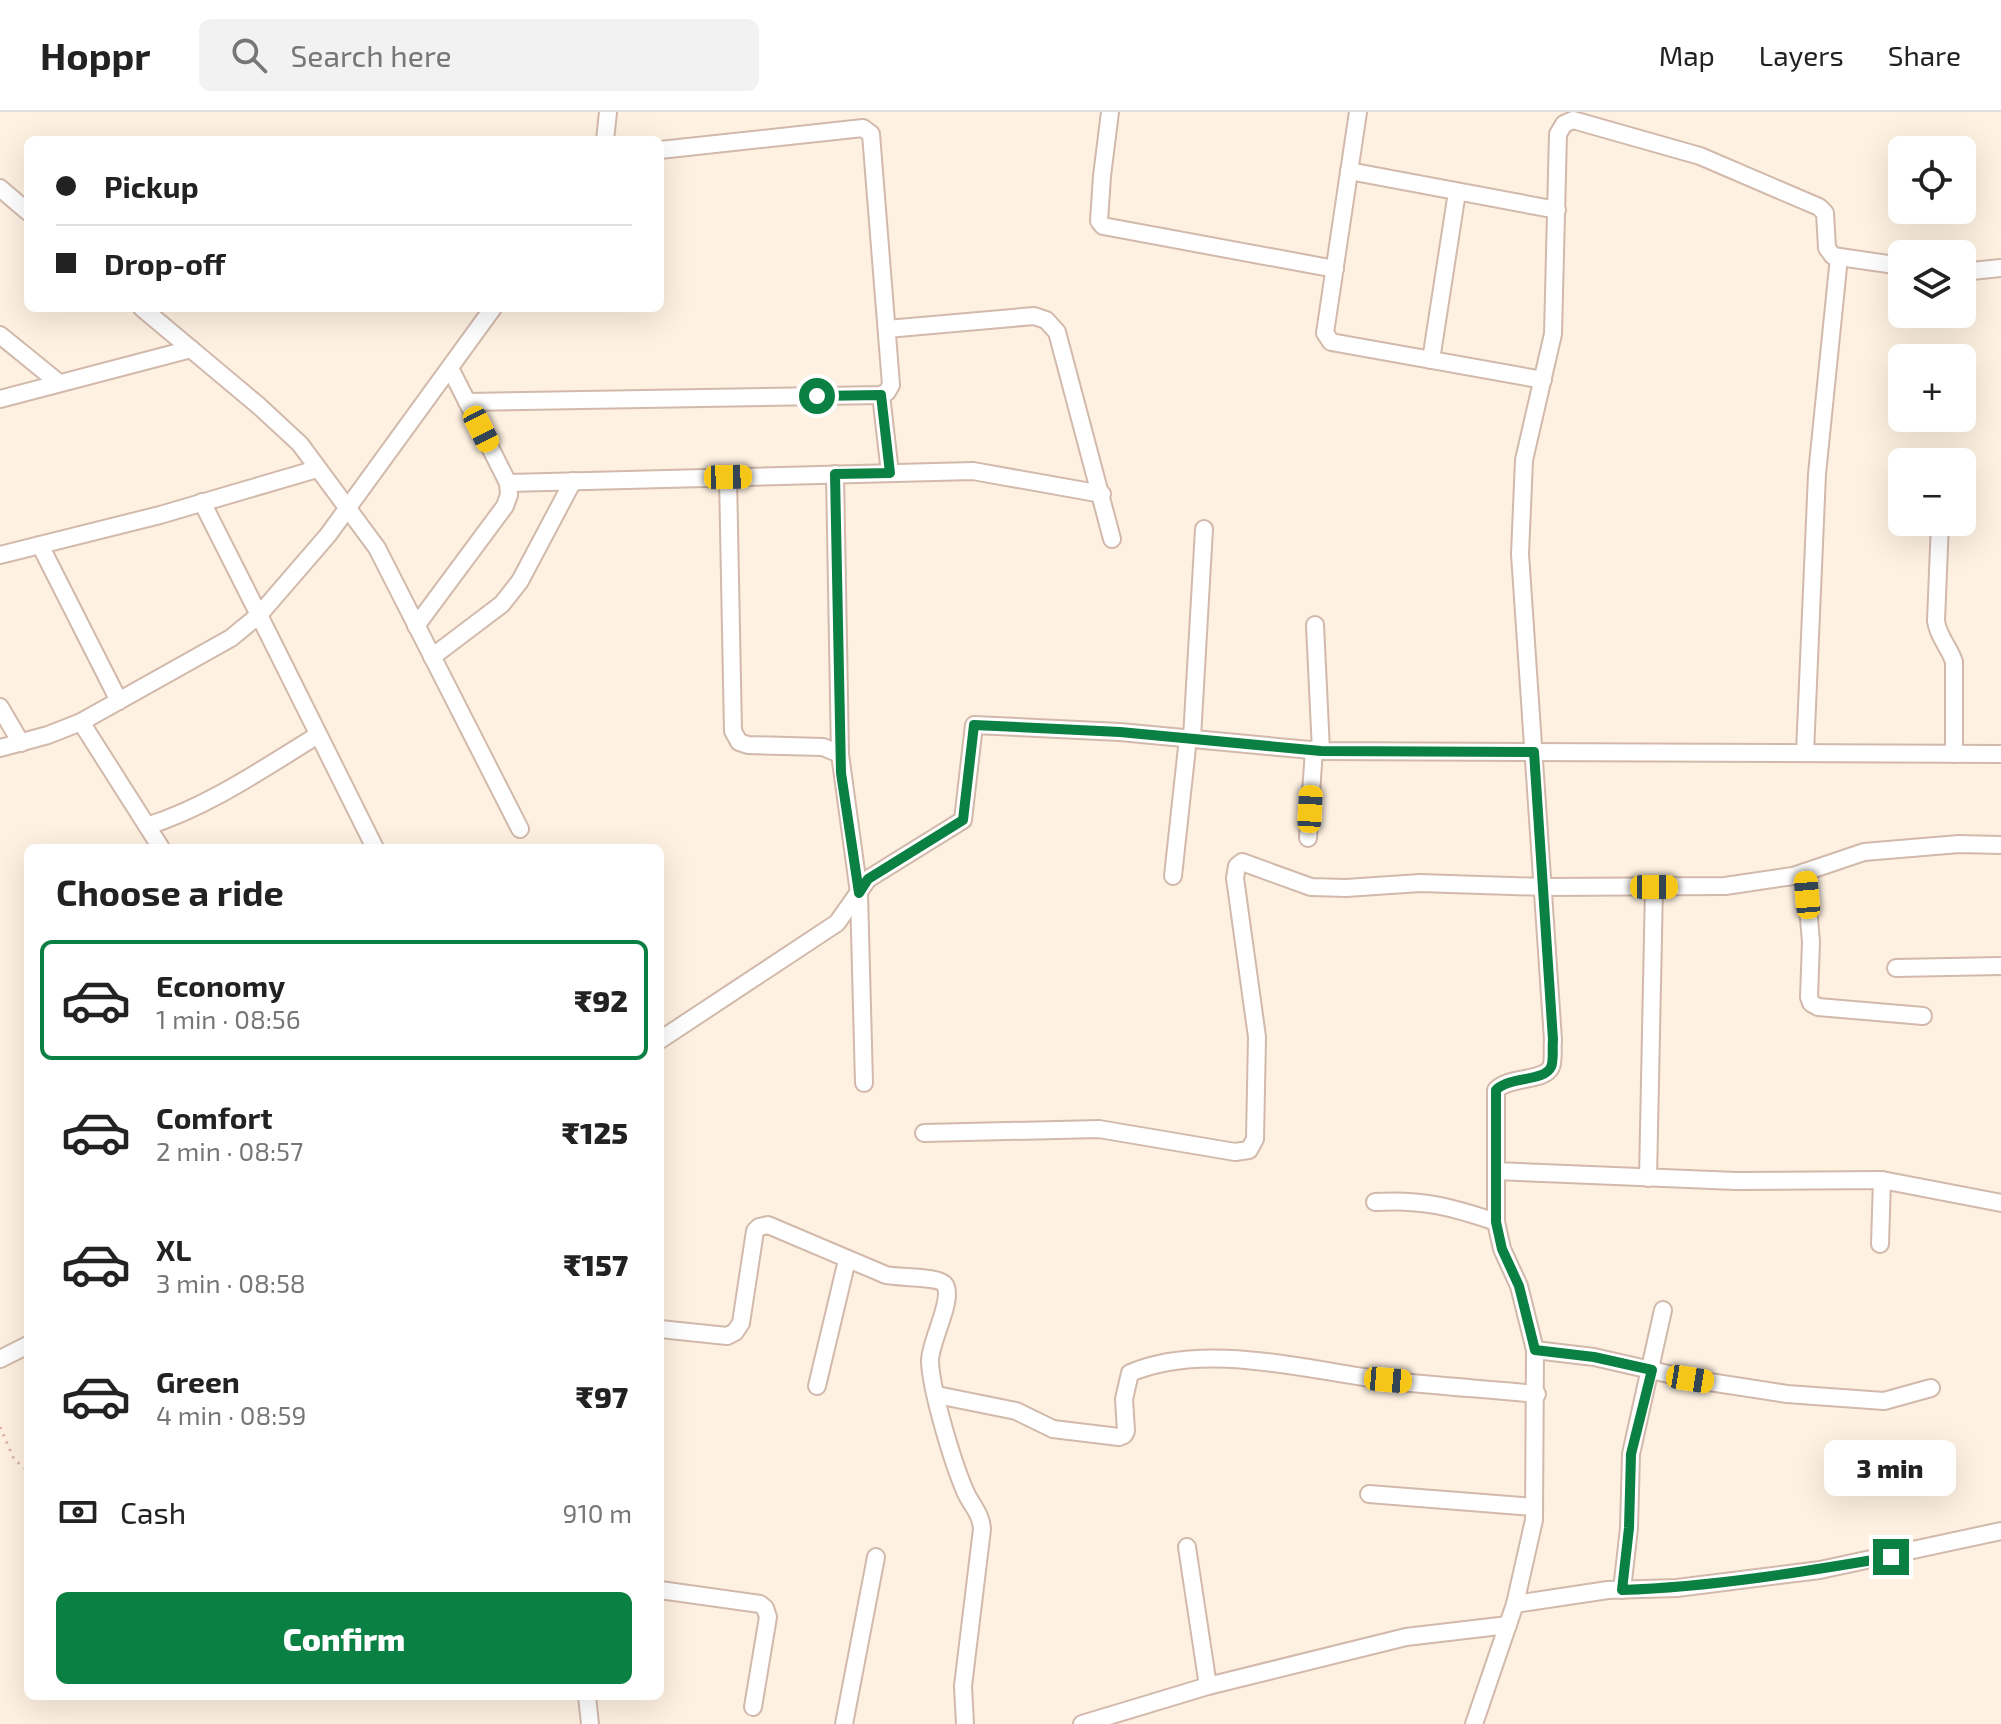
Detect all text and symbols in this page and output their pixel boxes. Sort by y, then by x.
search box [199,19,759,91]
text: Hoppr [40,32,151,78]
icon: search [227,33,271,77]
text: Search here [291,37,452,73]
text: Map [1659,38,1715,72]
text: Layers [1759,38,1844,72]
text: Share [1888,38,1961,72]
map controls [1888,136,1976,536]
button: locate [1888,136,1976,224]
text: Pickup [104,168,199,204]
button: layers [1888,240,1976,328]
text: Drop-off [104,245,226,281]
button: + [1888,344,1976,432]
route start [799,378,835,414]
car [459,402,503,456]
button: − [1888,448,1976,536]
car [704,465,752,489]
car [1297,784,1323,834]
text: Choose a ride [56,870,284,913]
car [1793,870,1821,920]
car [1630,875,1678,899]
icon: car [60,964,132,1036]
text: Economy [156,967,285,1003]
text: ₹92 [574,982,628,1018]
text: 1 min · 08:56 [156,1003,301,1034]
icon: car [60,1096,132,1168]
text: Comfort [156,1099,273,1135]
text: ₹125 [562,1114,628,1150]
text: 2 min · 08:57 [156,1135,303,1166]
icon: car [60,1228,132,1300]
text: XL [156,1231,191,1267]
text: ₹157 [563,1246,628,1282]
text: 3 min · 08:58 [156,1267,306,1298]
icon: car [60,1360,132,1432]
text: Green [156,1363,240,1399]
car [1664,1363,1716,1395]
car [1363,1366,1413,1394]
text: ₹97 [576,1378,628,1414]
text: 4 min · 08:59 [156,1399,306,1430]
callout: 3 min [1825,1441,1957,1497]
text: 3 min [1857,1452,1923,1483]
icon: cash [56,1490,100,1534]
text: Cash [120,1494,186,1530]
text: 910 m [563,1497,632,1528]
route end [1873,1539,1909,1575]
button: Confirm [56,1592,632,1684]

